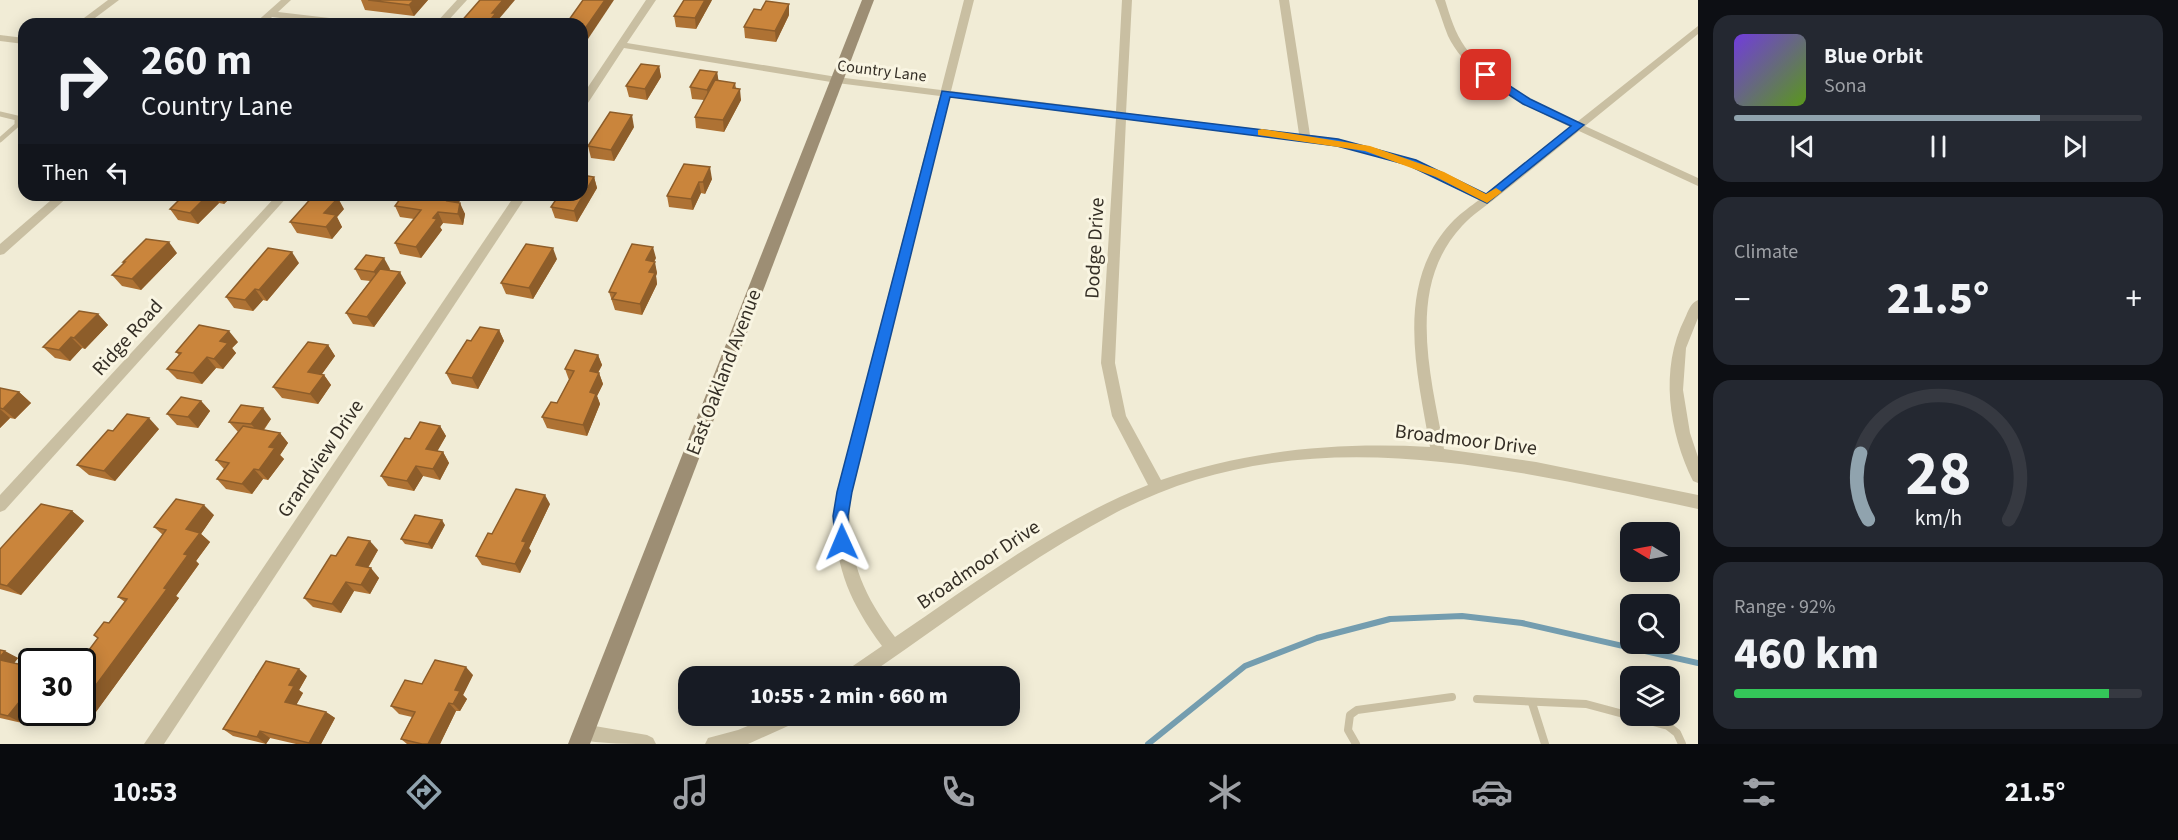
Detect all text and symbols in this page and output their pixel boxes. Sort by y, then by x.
text: 260 m [141,31,252,91]
text: Blue Orbit [1824,40,1923,72]
icon: right [42,42,120,120]
pin [1460,49,1511,100]
street label: Country Lane [836,55,928,87]
icon: arrive [1469,58,1502,91]
text: Sona [1824,72,1867,100]
text: Country Lane [141,87,293,126]
icon: previous [1786,130,1819,163]
icon: pause [1922,130,1955,163]
icon: next [2058,130,2091,163]
icon: left [101,156,134,189]
text: Then [42,157,89,189]
street label: Dodge Drive [1078,197,1112,299]
text: Climate [1734,238,1798,266]
text: 21.5° [1887,267,1989,331]
text: − [1734,276,1750,323]
text: + [2126,276,2142,323]
street label: East Oakland Avenue [679,285,768,459]
street label: Ridge Road [86,293,170,382]
street label: Grandview Drive [271,394,371,523]
street label: Broadmoor Drive [1393,417,1539,463]
text: 28 [1905,430,1971,519]
text: km/h [1914,504,1962,535]
position arrow [810,510,874,574]
street label: Broadmoor Drive [912,513,1046,616]
north arrow [1620,522,1680,582]
map controls [1620,522,1680,726]
text: Range · 92% [1734,593,1835,621]
button: search [1620,594,1680,654]
text: 460 km [1734,622,1879,686]
speed limit sign: 30 [18,648,96,726]
button: layers [1620,666,1680,726]
text: 10:55 · 2 min · 660 m [750,680,948,712]
icon: directions [403,771,445,813]
icon: music [670,771,712,813]
icon: phone [937,771,979,813]
icon: climate [1204,771,1246,813]
icon: car [1471,771,1513,813]
icon: filters [1738,771,1780,813]
text: 10:53 [113,773,178,812]
text: 21.5° [2005,773,2065,812]

